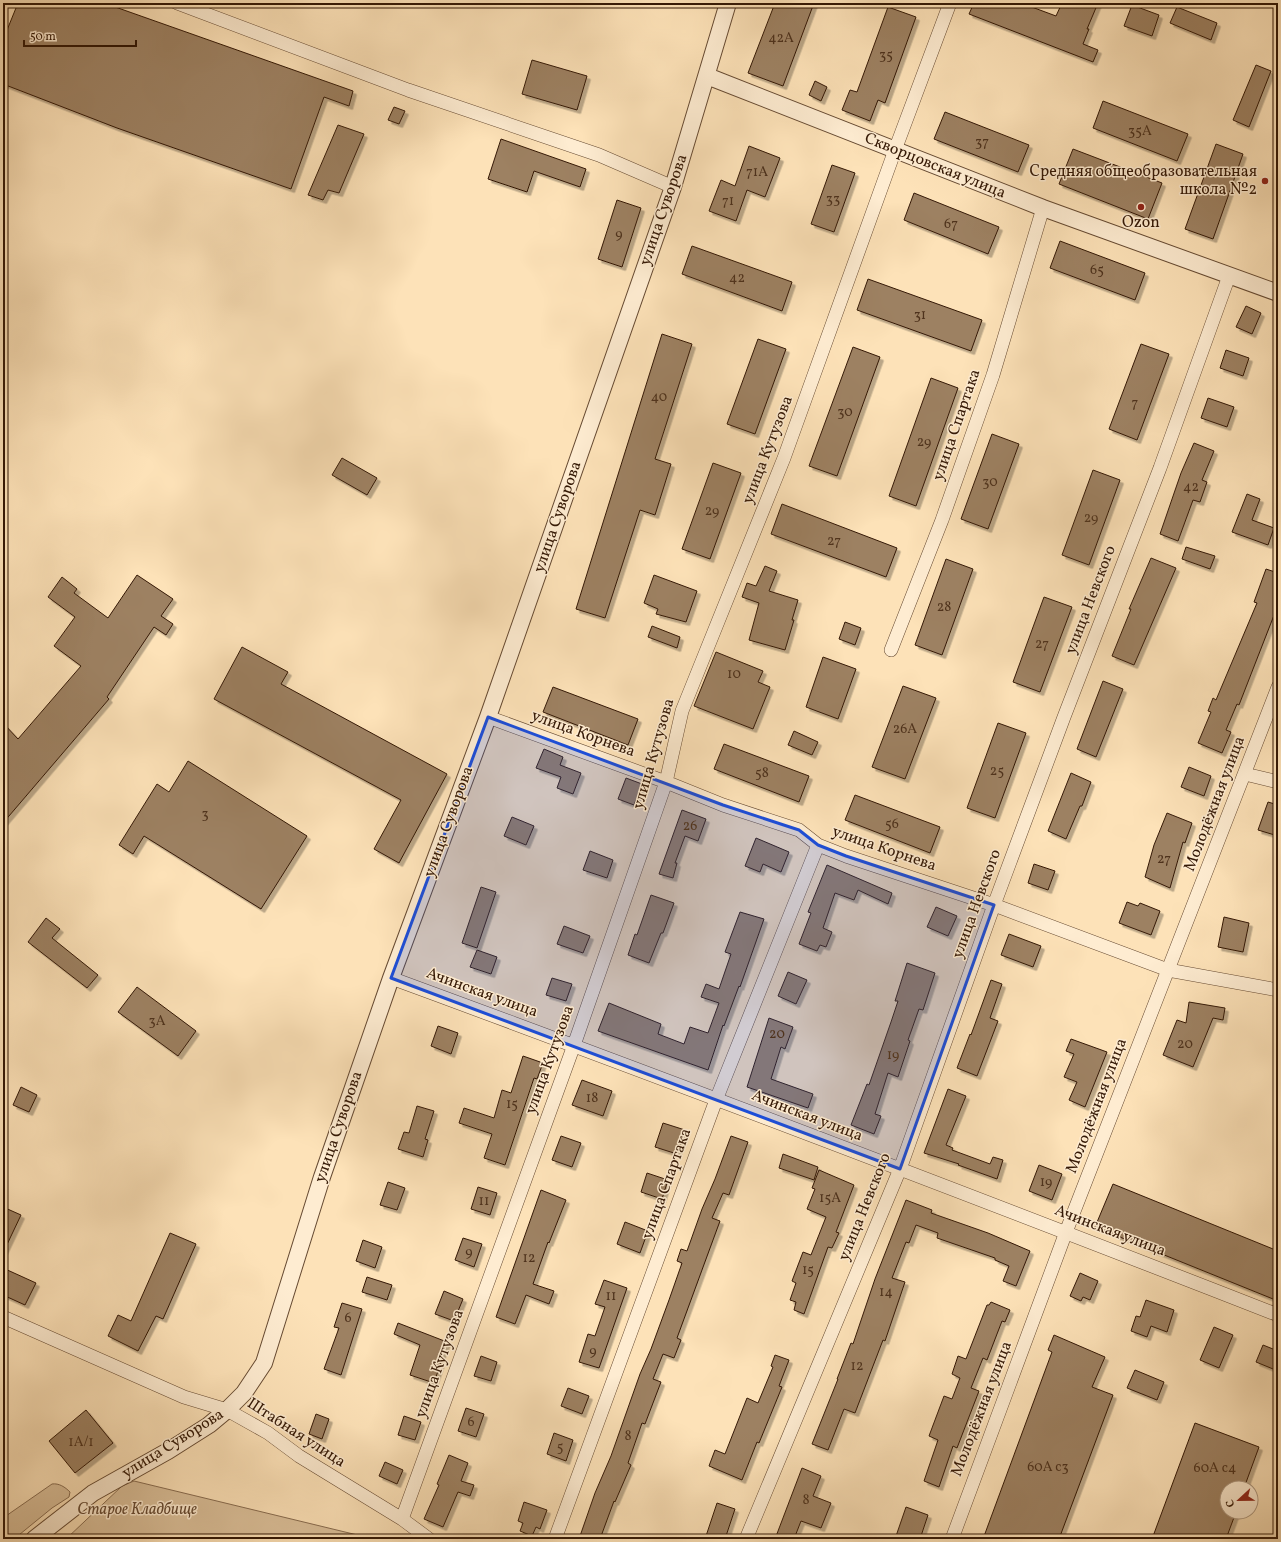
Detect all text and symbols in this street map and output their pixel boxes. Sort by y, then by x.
scale bar [24,22,136,48]
text: 50 m [30,29,56,45]
house number: 42А [768,29,794,48]
house number: 35 [879,46,893,65]
house number: 35А [1128,122,1152,141]
street label: Скворцовская улица [861,128,1009,204]
house number: 37 [975,133,989,152]
street label: улица Суворова [635,151,693,269]
place label: Средняя общеобразовательная школа №2 [1030,161,1257,201]
house number: 71А [746,163,768,182]
marker: Средняя общеобразовательная школа №2 [1260,176,1270,186]
house number: 33 [826,190,840,209]
house number: 71 [722,192,734,211]
marker: Ozon [1136,202,1146,212]
place label: Ozon [1122,212,1160,234]
house number: 67 [944,215,958,234]
house number: 9 [615,225,623,244]
house number: 65 [1090,261,1104,280]
house number: 42 [729,269,745,288]
house number: 31 [914,306,926,325]
street label: улица Спартака [928,366,986,484]
house number: 40 [651,388,667,407]
street label: улица Кутузова [737,393,799,507]
house number: 7 [1132,394,1139,413]
house number: 30 [837,403,853,422]
house number: 29 [917,433,931,452]
street label: улица Суворова [529,458,587,576]
house number: 30 [982,473,998,492]
house number: 42 [1183,478,1199,497]
house number: 29 [705,502,719,521]
house number: 29 [1084,509,1098,528]
house number: 27 [827,532,841,551]
street label: улица Невского [1060,542,1122,658]
house number: 28 [937,598,951,617]
house number: 27 [1035,635,1049,654]
house number: 10 [727,665,741,684]
street label: улица Кутузова [628,696,680,812]
street label: улица Корнева [528,705,638,763]
house number: 26А [893,720,917,739]
street label: Молодёжная улица [1179,733,1251,875]
house number: 25 [990,762,1004,781]
street label: улица Суворова [419,763,479,881]
house number: 58 [755,764,769,783]
house number: 3 [201,805,209,824]
house number: 56 [885,815,899,834]
house number: 26 [683,817,697,836]
street label: улица Корнева [829,821,939,877]
street label: улица Невского [947,846,1007,962]
house number: 27 [1157,850,1171,869]
street label: Ачинская улица [423,963,541,1023]
street label: улица Кутузова [520,1002,580,1118]
house number: 3А [148,1012,166,1031]
house number: 20 [769,1025,785,1044]
street label: Молодёжная улица [1061,1035,1133,1177]
house number: 20 [1177,1035,1193,1054]
house number: 19 [887,1046,899,1065]
street label: улица Суворова [310,1068,368,1186]
street label: Ачинская улица [748,1085,866,1147]
house number: 18 [586,1089,598,1108]
house number: 15 [506,1095,518,1114]
street label: улица Спартака [637,1125,697,1243]
street label: улица Невского [833,1150,897,1264]
house number: 19 [1040,1173,1052,1192]
house number: 15А [819,1189,841,1208]
house number: 11 [479,1192,489,1211]
street label: Ачинская улица [1051,1200,1169,1262]
house number: 9 [465,1243,473,1262]
house number: 12 [523,1249,535,1268]
house number: 15 [802,1261,814,1280]
house number: 14 [879,1283,893,1302]
house number: 11 [606,1287,616,1306]
street label: улица Кутузова [410,1306,470,1422]
house number: 6 [344,1309,352,1328]
street label: Молодёжная улица [946,1338,1018,1480]
house number: 9 [589,1342,597,1361]
house number: 12 [851,1357,863,1376]
street label: Штабная улица [242,1393,350,1473]
street label: улица Суворова [118,1404,228,1484]
house number: 6 [467,1413,475,1432]
house number: 8 [624,1427,632,1446]
house number: 1А/1 [68,1433,94,1452]
house number: 5 [557,1438,563,1457]
house number: 60А с3 [1027,1458,1069,1477]
house number: 60А с4 [1194,1459,1236,1478]
north arrow [1219,1480,1259,1520]
house number: 8 [802,1491,810,1510]
text: С [1223,1497,1239,1509]
park label: Старое Кладбище [77,1499,197,1521]

